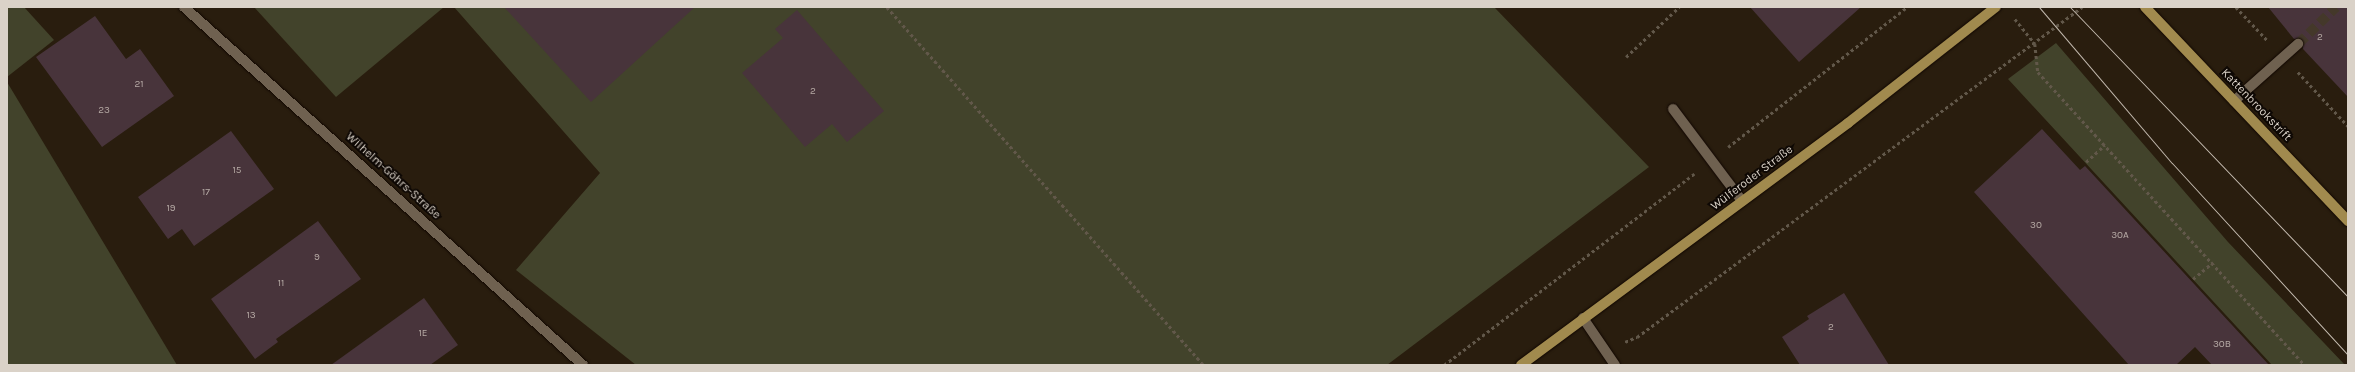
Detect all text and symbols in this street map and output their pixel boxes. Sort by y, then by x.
house number: 2 [2317,32,2323,44]
street label: Kattenbrookstrift [2218,66,2294,144]
house number: 21 [134,79,144,91]
house number: 2 [810,86,816,98]
house number: 23 [98,105,110,117]
street label: Wilhelm-Göhrs-Straße [343,130,443,222]
street label: Wülferoder Straße [1708,142,1796,214]
house number: 15 [233,165,241,177]
house number: 17 [202,187,210,199]
house number: 19 [166,203,176,215]
house number: 30 [2030,220,2042,232]
house number: 30A [2111,230,2129,242]
house number: 9 [314,252,320,264]
house number: 11 [278,278,284,290]
house number: 13 [246,310,256,322]
house number: 2 [1828,322,1834,334]
house number: 1E [419,328,427,340]
house number: 30B [2213,339,2231,351]

